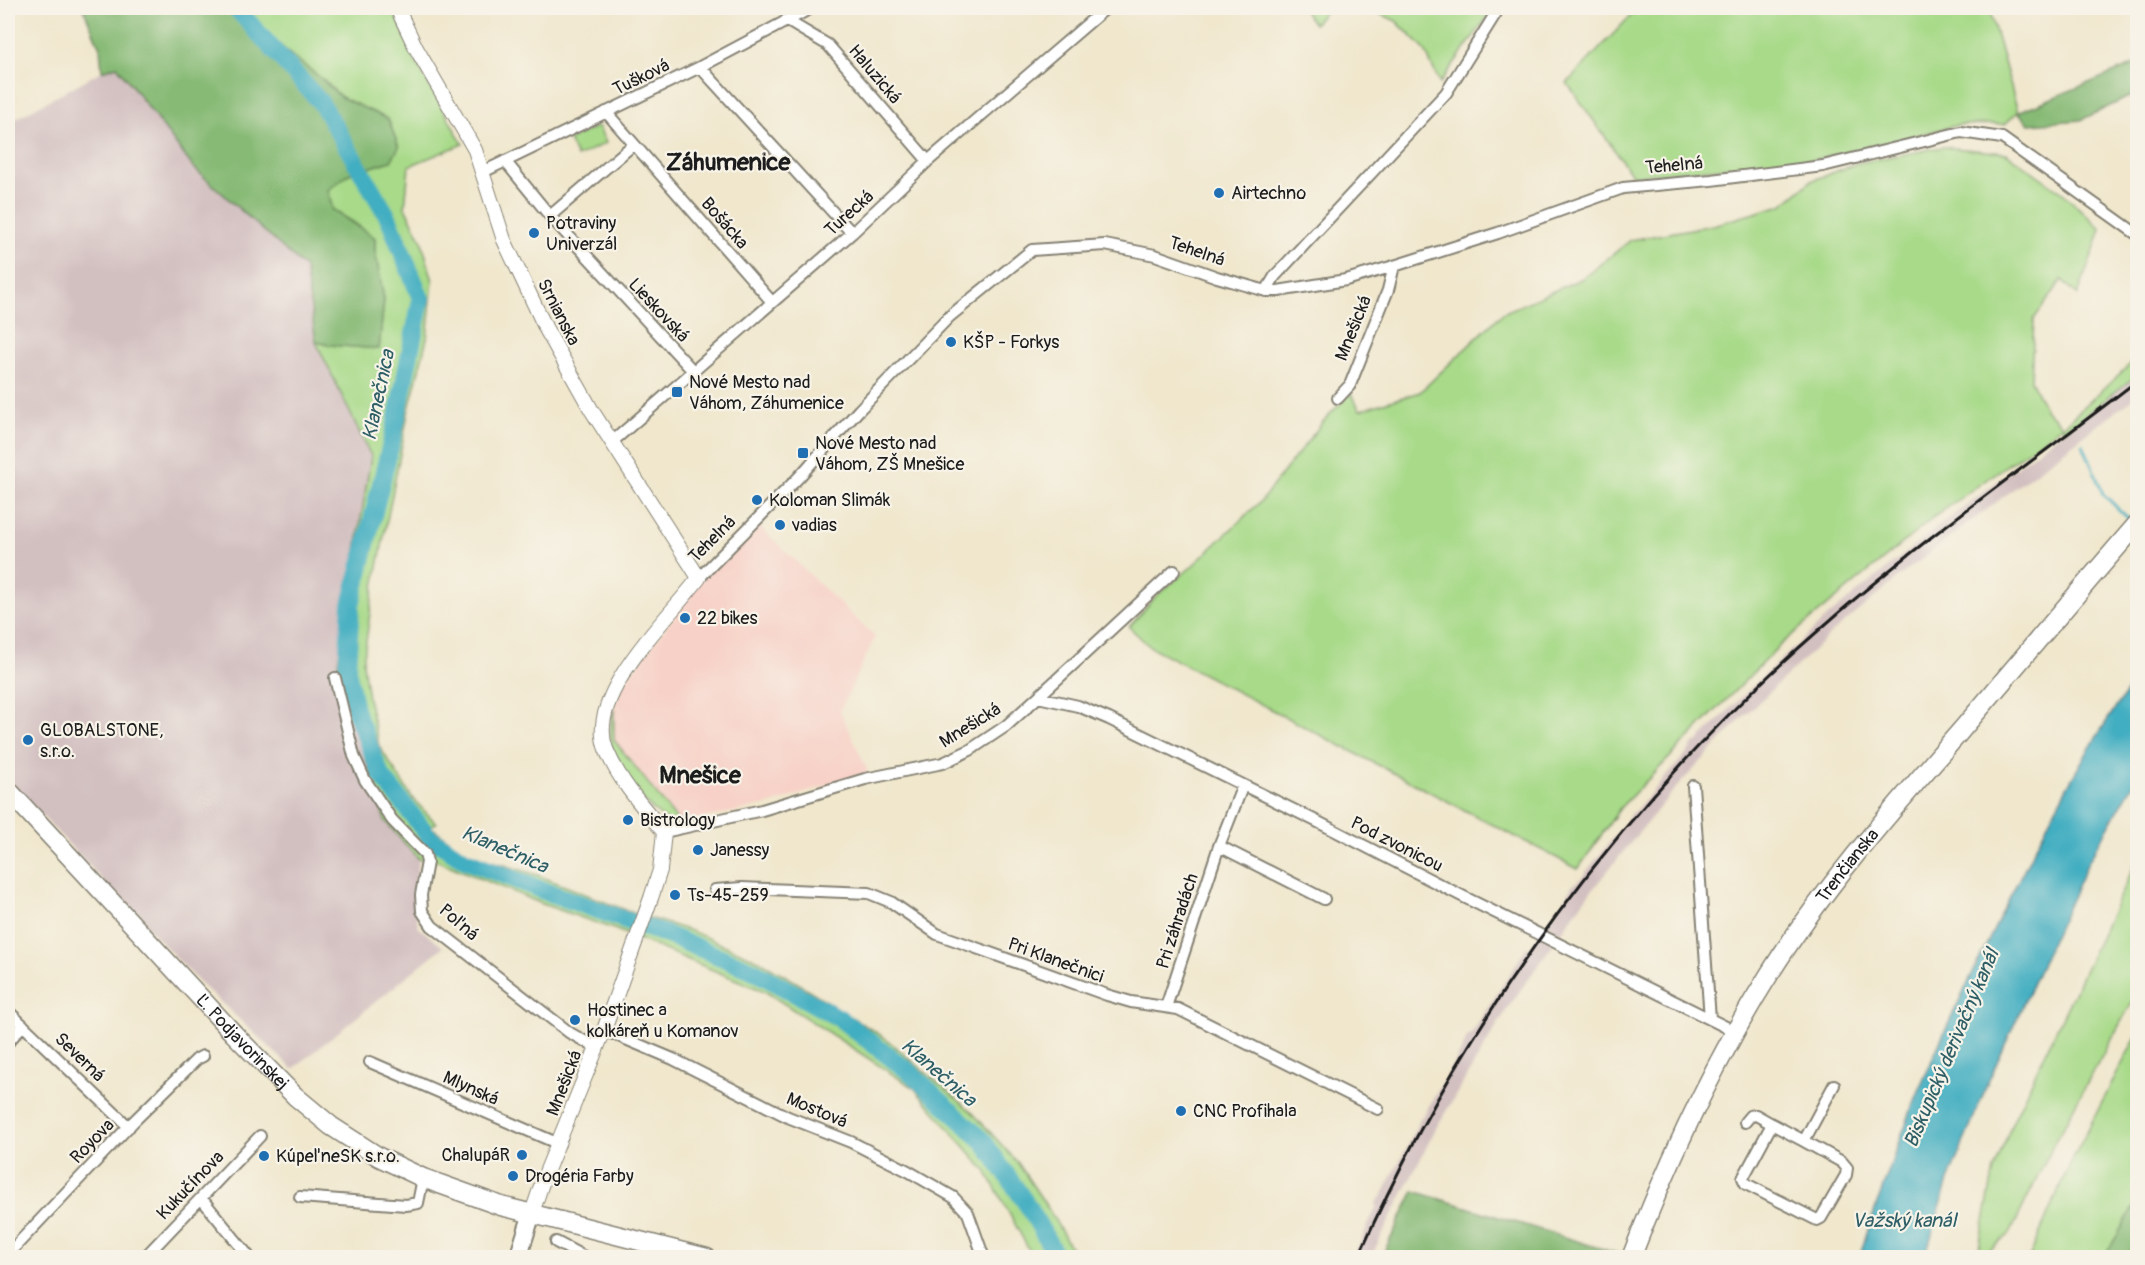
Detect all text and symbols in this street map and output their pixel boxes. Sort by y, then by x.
street label: Haluzická [843,40,906,109]
street label: Tušková [609,54,673,101]
district label: Záhumenice [666,148,792,177]
street label: Tehelná [1644,152,1704,179]
place label: Airtechno [1231,182,1307,205]
street label: Turecká [820,185,879,241]
marker: Airtechno [1212,186,1226,200]
street label: Bošácka [696,193,753,254]
place label: Potraviny Univerzál [546,212,617,256]
marker: Potraviny Univerzál [527,226,541,240]
street label: Tehelná [1166,231,1228,272]
street label: Lieskovská [623,273,694,347]
street label: Srnianska [532,275,585,349]
street label: Mnešická [1330,292,1377,364]
place label: KŠP - Forkys [963,330,1059,354]
marker: KŠP - Forkys [944,335,958,349]
water label: Klanečnica [357,346,401,442]
place label: Nové Mesto nad Váhom, Záhumenice [689,371,844,415]
marker: Nové Mesto nad Váhom, Záhumenice [670,385,684,399]
place label: Nové Mesto nad Váhom, ZŠ Mnešice [815,432,964,476]
marker: Nové Mesto nad Váhom, ZŠ Mnešice [796,446,810,460]
place label: Koloman Slimák [769,489,891,512]
marker: Koloman Slimák [750,493,764,507]
street label: Tehelná [684,511,741,568]
place label: vadias [791,514,837,537]
marker: vadias [773,518,787,532]
place label: 22 bikes [697,607,758,630]
marker: 22 bikes [678,611,692,625]
street label: Mnešická [935,698,1005,753]
place label: GLOBALSTONE, s.r.o. [40,719,164,763]
marker: GLOBALSTONE, s.r.o. [21,733,35,747]
district label: Mnešice [659,761,742,790]
place label: Bistrology [640,809,715,832]
street label: Pod zvonicou [1347,811,1447,878]
marker: Bistrology [621,813,635,827]
water label: Klanečnica [458,820,553,879]
street label: Trenčianska [1811,824,1884,908]
place label: Janessy [710,839,770,862]
marker: Janessy [691,843,705,857]
street label: Pri záhradách [1151,871,1204,972]
place label: Ts-45-259 [687,884,769,907]
marker: Ts-45-259 [668,888,682,902]
street label: Poľná [434,899,483,946]
street label: Pri Klanečnici [1005,933,1107,988]
water label: Biskupický derivačný kanál [1898,943,2005,1151]
street label: Ľ. Podjavorinskej [191,989,294,1095]
place label: Hostinec a kolkáreň u Komanov [587,999,739,1043]
marker: Hostinec a kolkáreň u Komanov [568,1013,582,1027]
street label: Severná [50,1028,110,1087]
water label: Klanečnica [896,1033,983,1113]
street label: Mnešická [541,1047,587,1119]
street label: Mlynská [439,1066,502,1111]
street label: Mostová [783,1087,851,1134]
place label: CNC Profihala [1193,1100,1297,1123]
marker: CNC Profihala [1174,1104,1188,1118]
street label: Royova [65,1114,119,1169]
place label: ChalupáR [441,1144,510,1167]
place label: KúpeľneSK s.r.o. [276,1145,400,1168]
street label: Kukučínova [152,1146,229,1225]
marker: ChalupáR [515,1148,529,1162]
marker: KúpeľneSK s.r.o. [257,1149,271,1163]
place label: Drogéria Farby [525,1165,634,1188]
marker: Drogéria Farby [506,1169,520,1183]
water label: Važský kanál [1852,1208,1958,1233]

